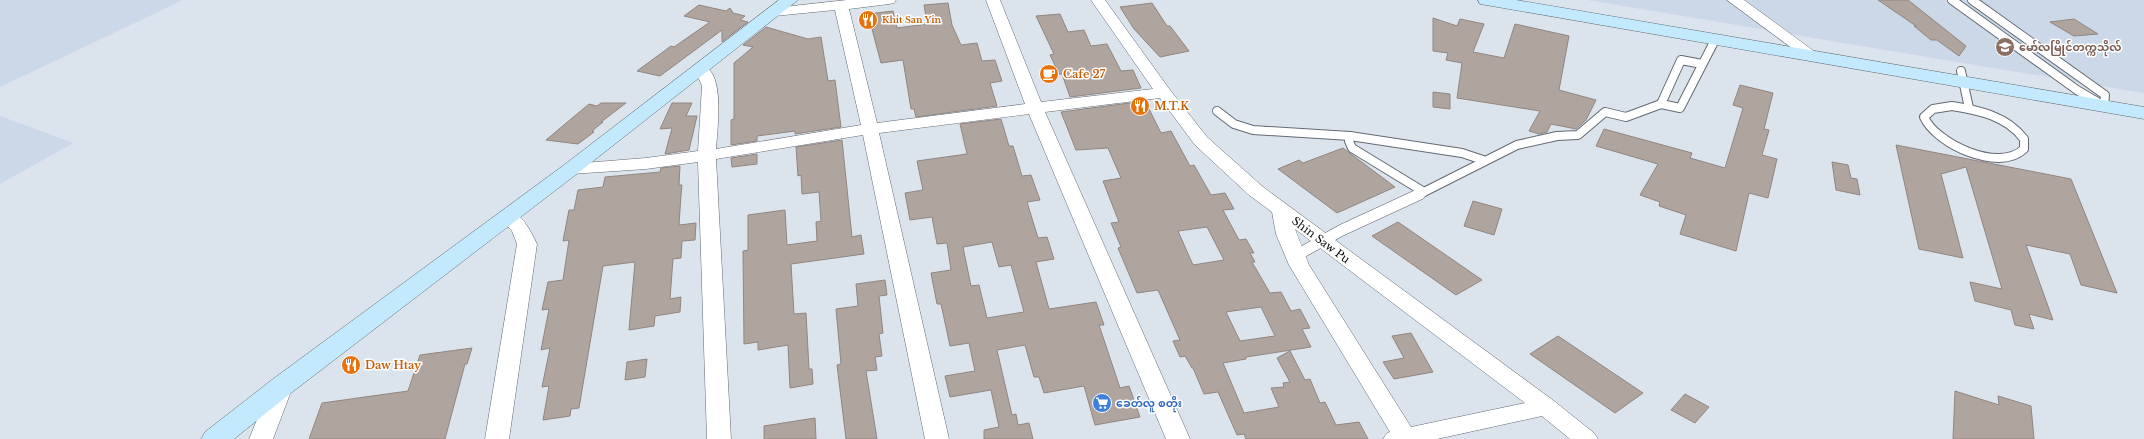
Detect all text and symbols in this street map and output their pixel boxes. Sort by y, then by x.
restaurant icon: Khit San Yin [857,9,879,31]
place label: Khit San Yin [882,14,942,25]
school or university icon: မော်လမြိုင်တက္ကသိုလ် [1994,36,2016,58]
place label: မော်လမြိုင်တက္ကသိုလ် [2019,40,2122,57]
cafe icon: Cafe 27 [1038,63,1060,85]
place label: Cafe 27 [1063,67,1106,81]
restaurant icon: M.T.K [1129,95,1151,117]
place label: M.T.K [1154,99,1190,113]
street label: Shin Saw Pu [1289,214,1353,267]
restaurant icon: Daw Htay [340,354,362,376]
place label: Daw Htay [365,358,422,372]
supermarket icon: ခေတ်လူ စတိုး [1091,392,1113,414]
place label: ခေတ်လူ စတိုး [1116,396,1182,413]

